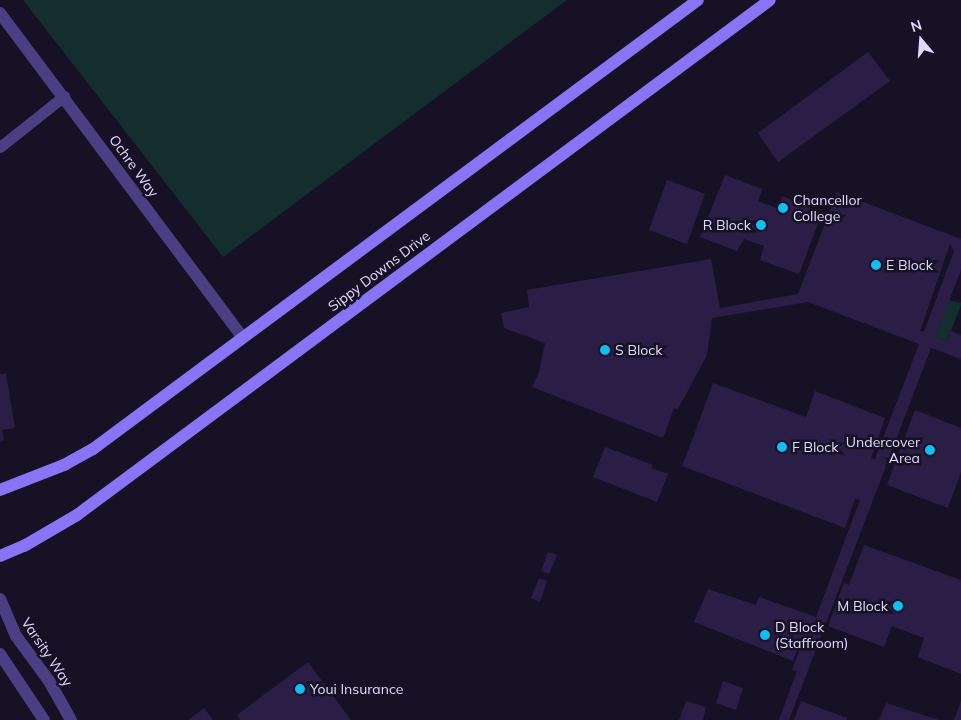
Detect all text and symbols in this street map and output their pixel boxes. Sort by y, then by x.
north arrow [896,15,946,65]
text: N [909,16,924,36]
street label: Ochre Way [106,132,162,200]
place label: Chancellor College [793,192,862,224]
marker: Chancellor College [777,202,789,214]
place label: R Block [703,217,751,233]
marker: R Block [755,219,767,231]
street label: Sippy Downs Drive [325,227,433,315]
place label: E Block [886,257,933,273]
marker: E Block [870,259,882,271]
place label: S Block [615,342,662,358]
marker: S Block [599,344,611,356]
place label: Undercover Area [846,434,920,467]
place label: F Block [792,439,839,455]
marker: F Block [776,441,788,453]
marker: Undercover Area [924,444,936,456]
place label: M Block [837,598,888,614]
marker: M Block [892,600,904,612]
street label: Varsity Way [18,614,76,690]
place label: D Block (Staffroom) [775,619,848,652]
marker: D Block (Staffroom) [759,629,771,641]
place label: Youi Insurance [310,681,403,697]
marker: Youi Insurance [294,683,306,695]

